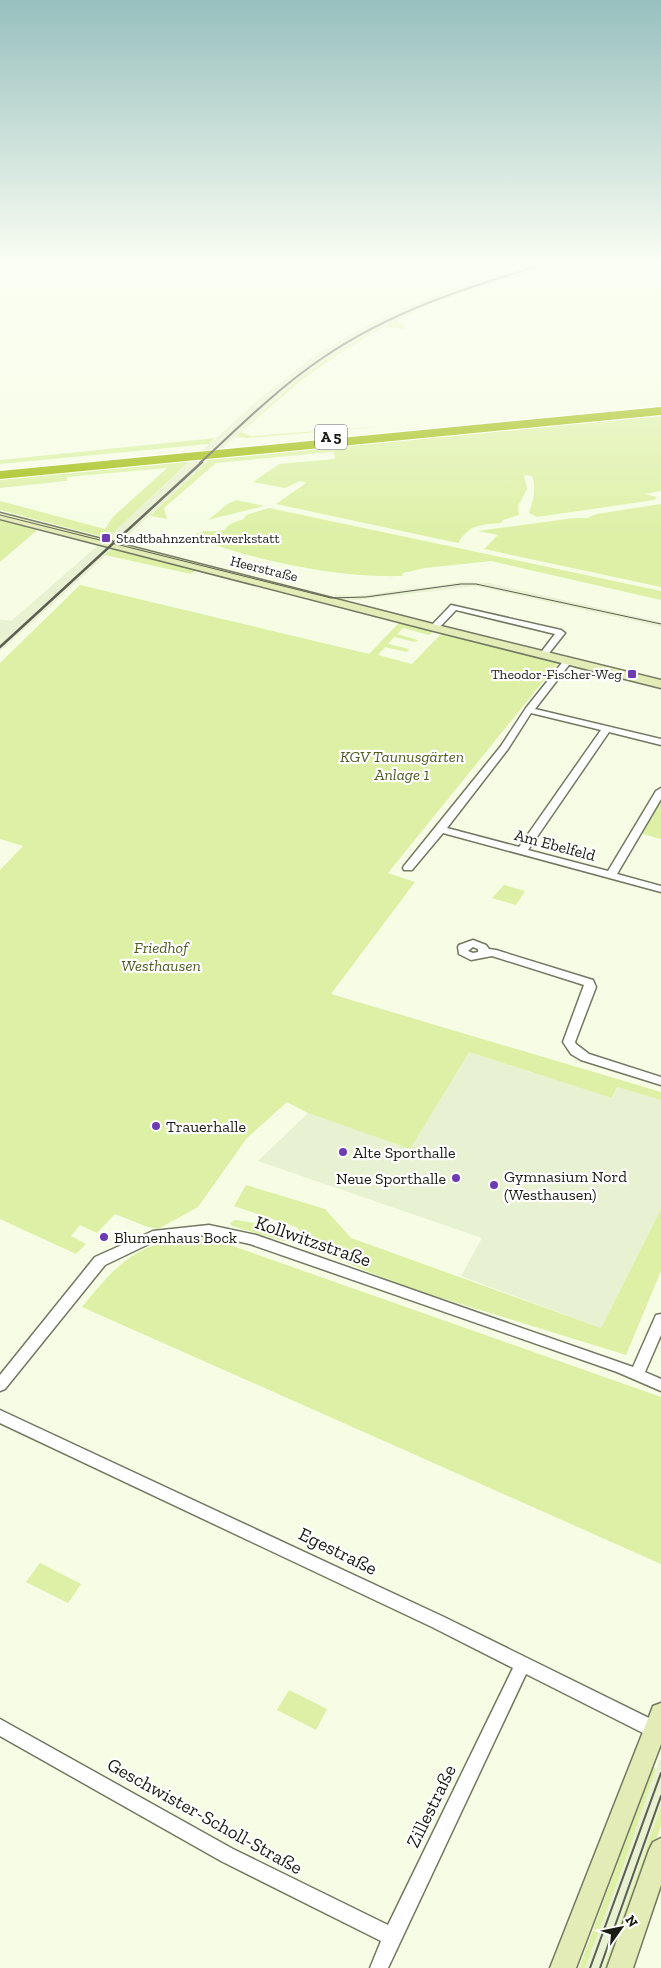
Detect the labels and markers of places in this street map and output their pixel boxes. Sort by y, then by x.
place label: Stadtbahnzentralwerkstatt [116,530,280,547]
marker: Stadtbahnzentralwerkstatt [100,532,112,544]
place label: Theodor-Fischer-Weg [491,666,622,683]
marker: Theodor-Fischer-Weg [626,668,638,680]
place label: Trauerhalle [166,1117,246,1136]
marker: Trauerhalle [150,1120,162,1132]
place label: Alte Sporthalle [353,1143,456,1162]
marker: Alte Sporthalle [337,1146,349,1158]
place label: Gymnasium Nord (Westhausen) [504,1167,627,1204]
place label: Neue Sporthalle [336,1169,446,1188]
marker: Neue Sporthalle [450,1172,462,1184]
marker: Gymnasium Nord (Westhausen) [488,1179,500,1191]
place label: Blumenhaus Bock [114,1228,238,1247]
marker: Blumenhaus Bock [98,1231,110,1243]

